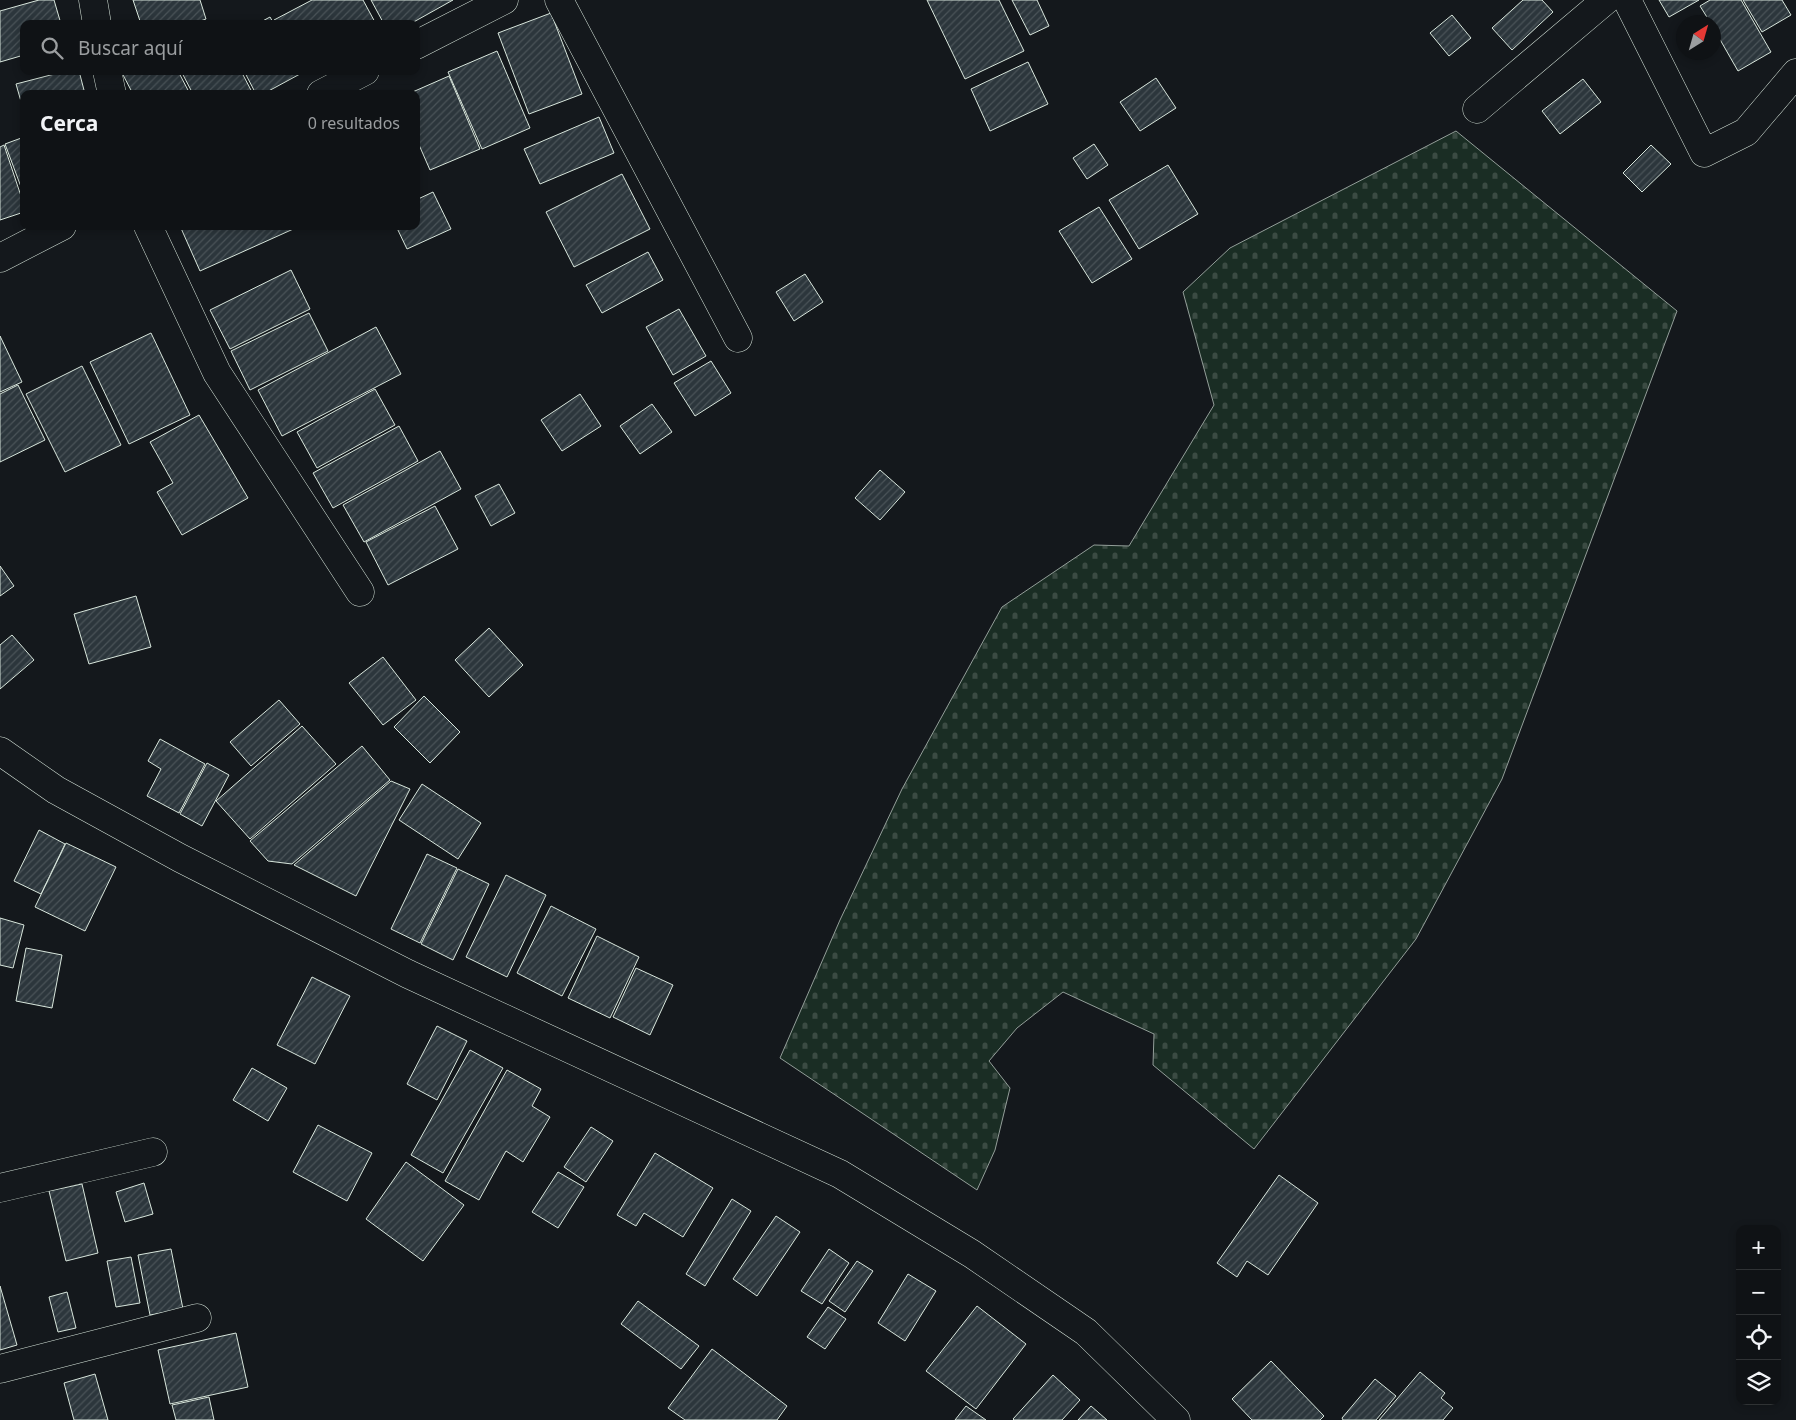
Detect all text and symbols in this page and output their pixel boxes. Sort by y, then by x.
north arrow [1676,15,1721,60]
search box [20,20,420,75]
icon: search [38,34,66,62]
text: Buscar aquí [78,35,183,61]
text: Cerca [40,109,98,137]
text: 0 resultados [308,112,400,134]
map controls [1736,1225,1781,1405]
button: + [1736,1225,1781,1270]
button: − [1736,1270,1781,1315]
button: locate [1736,1315,1781,1360]
button: layers [1736,1360,1781,1405]

